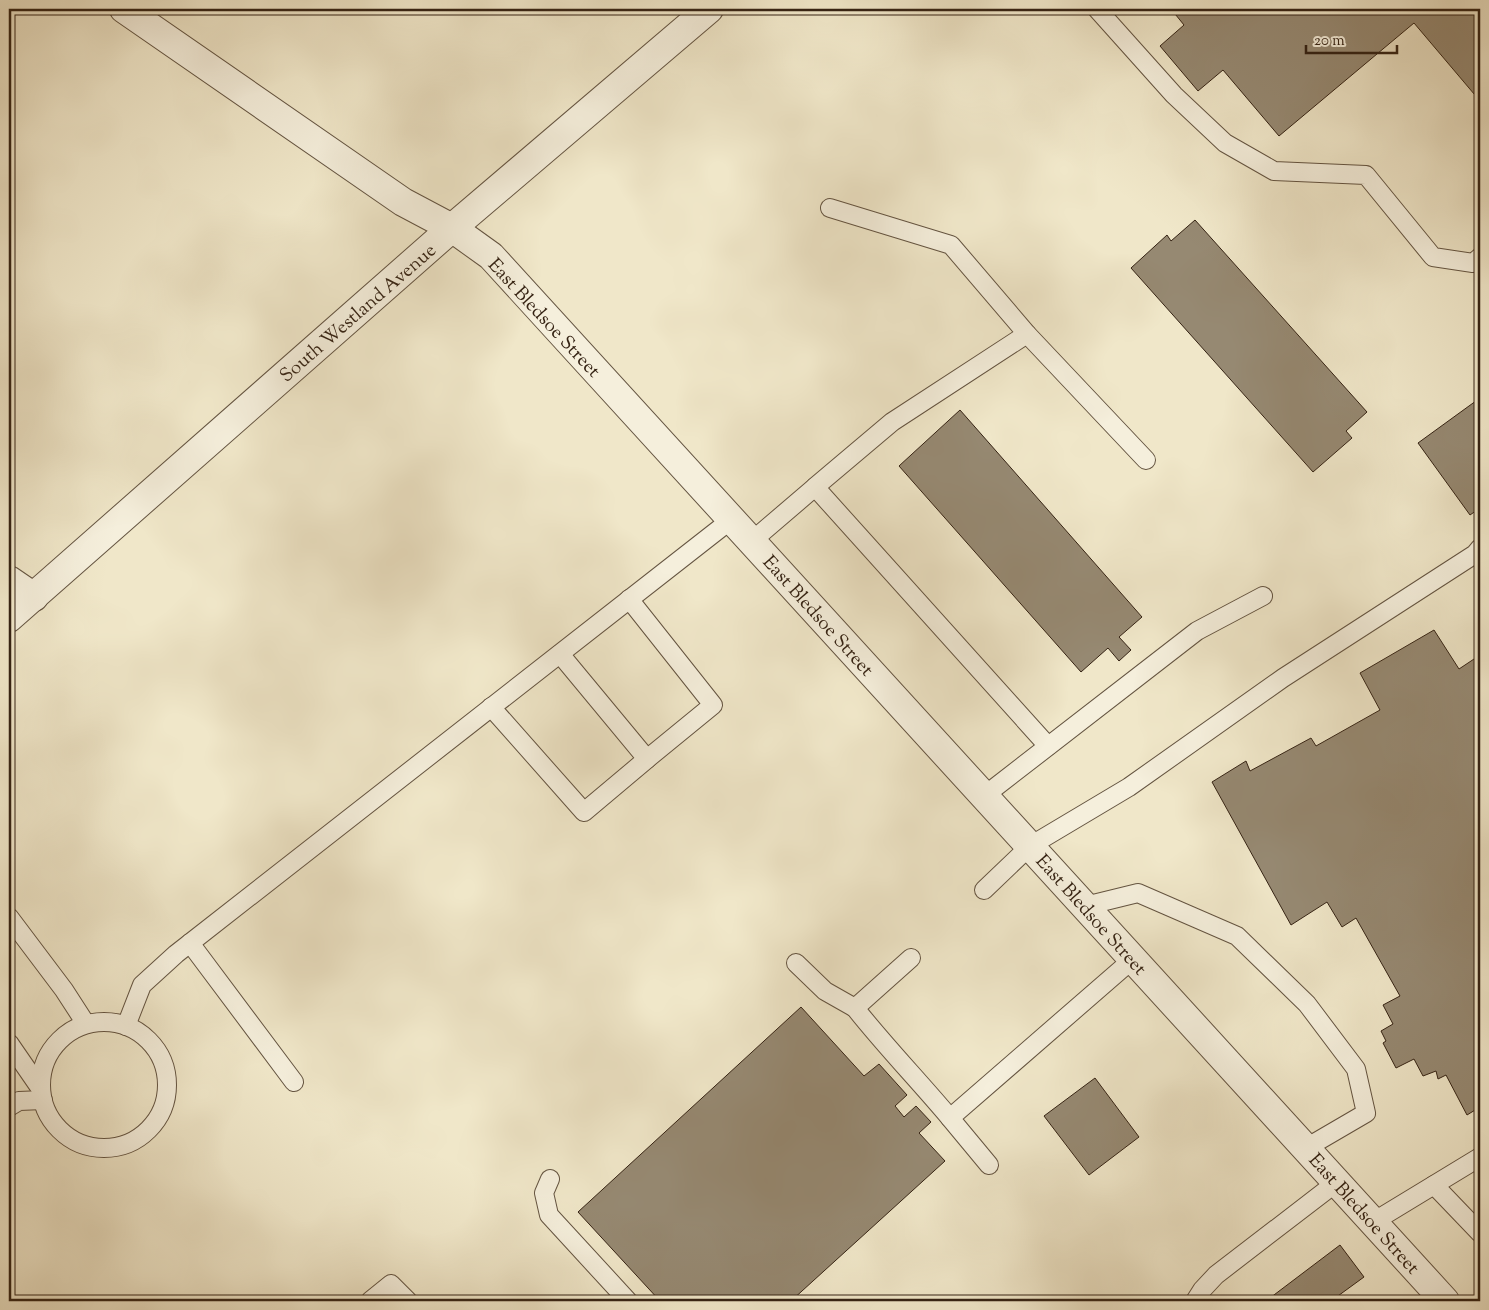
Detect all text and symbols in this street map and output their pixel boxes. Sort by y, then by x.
scale bar [1306,22,1398,54]
text: 20 m [1314,31,1345,52]
street label: South Westland Avenue [274,238,443,390]
street label: East Bledsoe Street [481,253,606,385]
street label: East Bledsoe Street [755,550,879,684]
street label: East Bledsoe Street [1028,849,1152,983]
street label: East Bledsoe Street [1301,1148,1425,1282]

